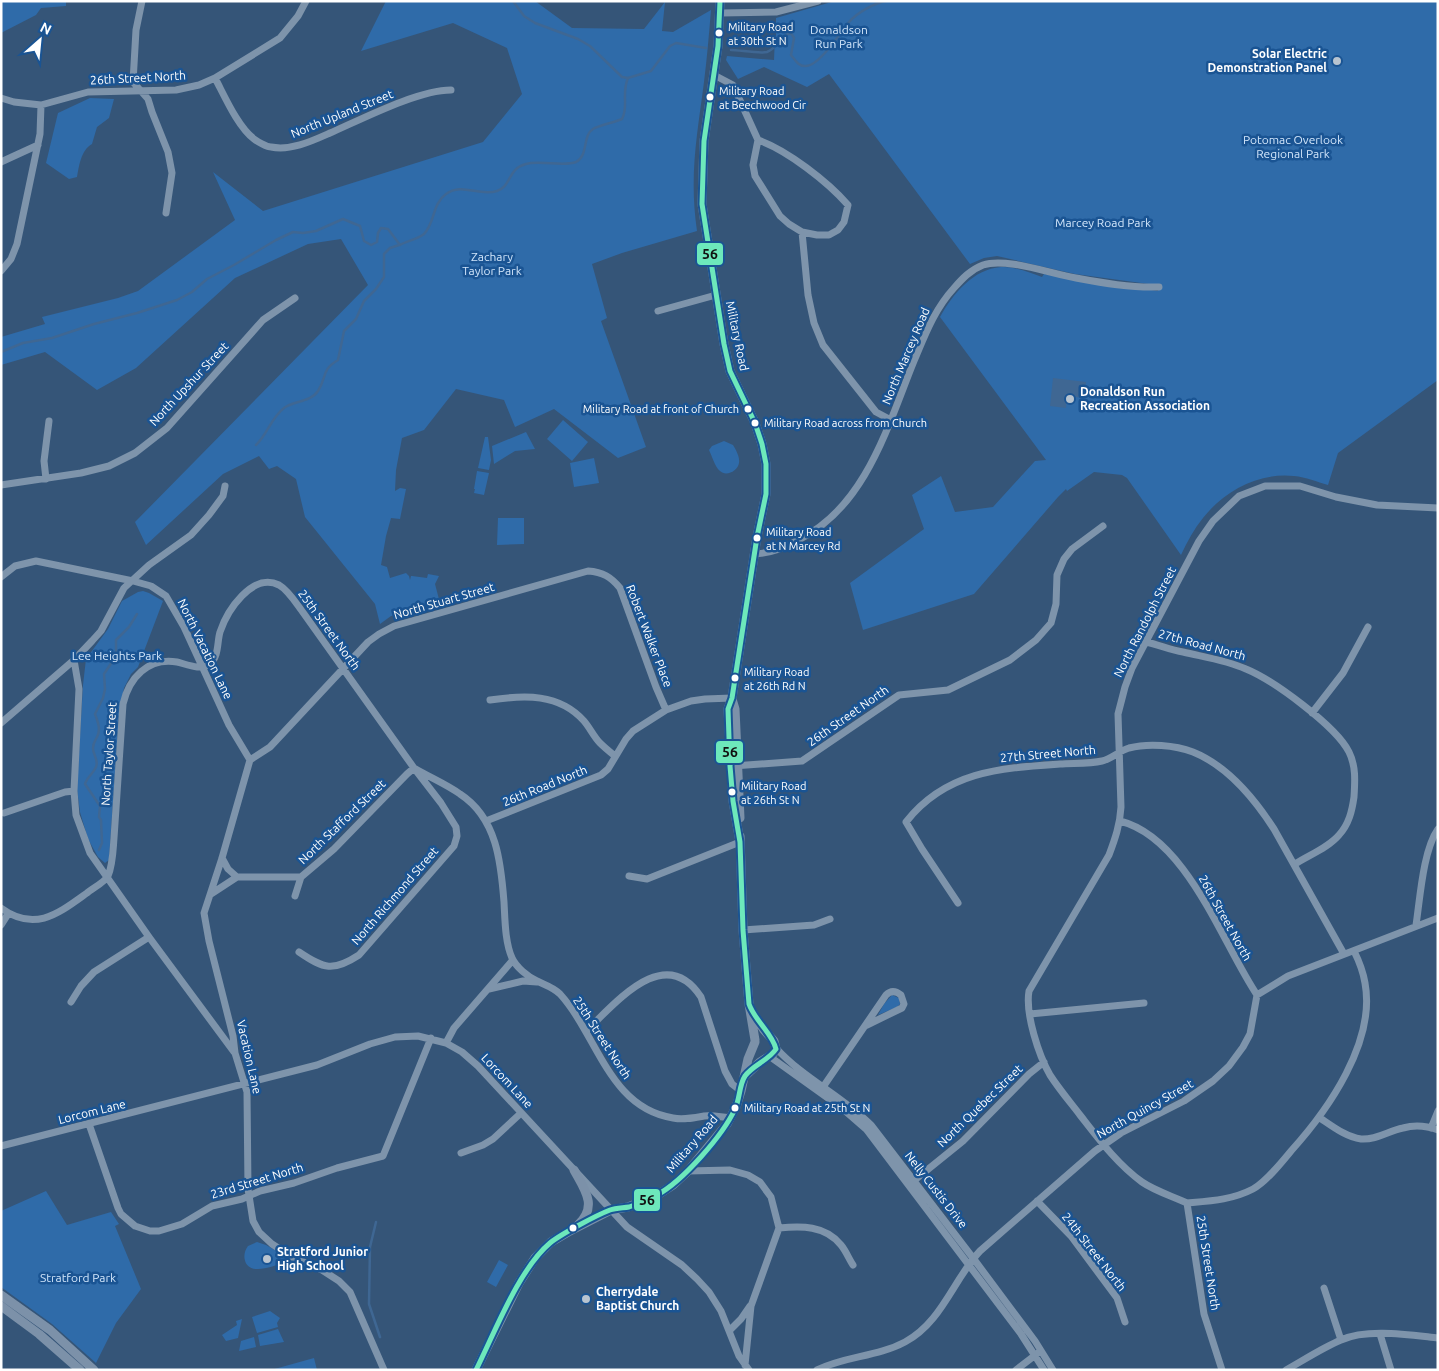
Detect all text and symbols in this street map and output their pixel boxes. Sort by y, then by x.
north arrow [15,15,65,65]
text: N [38,19,54,38]
place label: Military Road at 30th St N [728,21,793,47]
park label: Donaldson Run Park [810,23,868,50]
marker: Military Road at 30th St N [714,28,724,38]
place label: Solar Electric Demonstration Panel [1207,47,1327,74]
marker: Solar Electric Demonstration Panel [1331,55,1343,67]
street label: 26th Street North [90,69,186,86]
place label: Military Road at Beechwood Cir [719,85,807,111]
street label: North Upland Street [289,87,395,140]
marker: Military Road at Beechwood Cir [705,92,715,102]
park label: Potomac Overlook Regional Park [1243,133,1343,160]
park label: Marcey Road Park [1055,216,1151,229]
line badge: 56 [696,242,724,266]
text: 56 [702,246,718,262]
park label: Zachary Taylor Park [462,250,522,277]
street label: Military Road [724,300,751,372]
street label: North Marcey Road [879,305,932,406]
street label: North Upshur Street [147,339,231,428]
place label: Donaldson Run Recreation Association [1080,385,1210,412]
marker: Donaldson Run Recreation Association [1064,393,1076,405]
place label: Military Road at front of Church [583,403,739,415]
marker: Military Road at front of Church [743,404,753,414]
place label: Military Road across from Church [764,417,927,429]
marker: Military Road across from Church [750,418,760,428]
place label: Military Road at N Marcey Rd [766,526,840,552]
marker: Military Road at N Marcey Rd [752,533,762,543]
street label: North Randolph Street [1111,564,1178,679]
street label: North Stuart Street [392,580,496,621]
street label: Robert Walker Place [624,583,675,689]
street label: 25th Street North [296,587,363,672]
street label: North Vacation Lane [176,597,235,701]
street label: 27th Road North [1157,627,1247,662]
park label: Lee Heights Park [72,649,162,662]
place label: Military Road at 26th Rd N [744,666,809,692]
marker: Military Road at 26th Rd N [730,673,740,683]
street label: 26th Street North [805,683,891,748]
street label: North Taylor Street [98,702,119,806]
line badge: 56 [715,740,744,764]
street label: 27th Street North [1000,743,1096,764]
text: 56 [722,744,738,760]
street label: 26th Road North [501,763,589,808]
street label: North Stafford Street [296,777,388,866]
place label: Military Road at 26th St N [741,780,806,806]
marker: Military Road at 26th St N [727,787,737,797]
street label: North Richmond Street [349,844,441,947]
street label: 26th Street North [1197,873,1254,963]
street label: 25th Street North [571,994,634,1081]
street label: Vacation Lane [235,1019,264,1095]
street label: Lorcom Lane [479,1051,536,1110]
street label: North Quebec Street [935,1062,1025,1149]
street label: North Quincy Street [1094,1077,1195,1140]
street label: Lorcom Lane [57,1097,127,1126]
place label: Military Road at 25th St N [744,1102,870,1114]
marker: Military Road at 25th St N [730,1103,740,1113]
street label: Military Road [663,1113,720,1175]
street label: Nelly Custis Drive [903,1149,970,1230]
street label: 23rd Street North [209,1160,305,1201]
line badge: 56 [633,1188,661,1212]
text: 56 [639,1192,655,1208]
street label: 24th Street North [1060,1210,1129,1293]
street label: 25th Street North [1195,1215,1222,1311]
unlabelled marker [568,1223,578,1233]
place label: Stratford Junior High School [277,1245,368,1272]
marker: Stratford Junior High School [261,1253,273,1265]
park label: Stratford Park [40,1271,116,1284]
place label: Cherrydale Baptist Church [596,1285,679,1312]
marker: Cherrydale Baptist Church [580,1293,592,1305]

